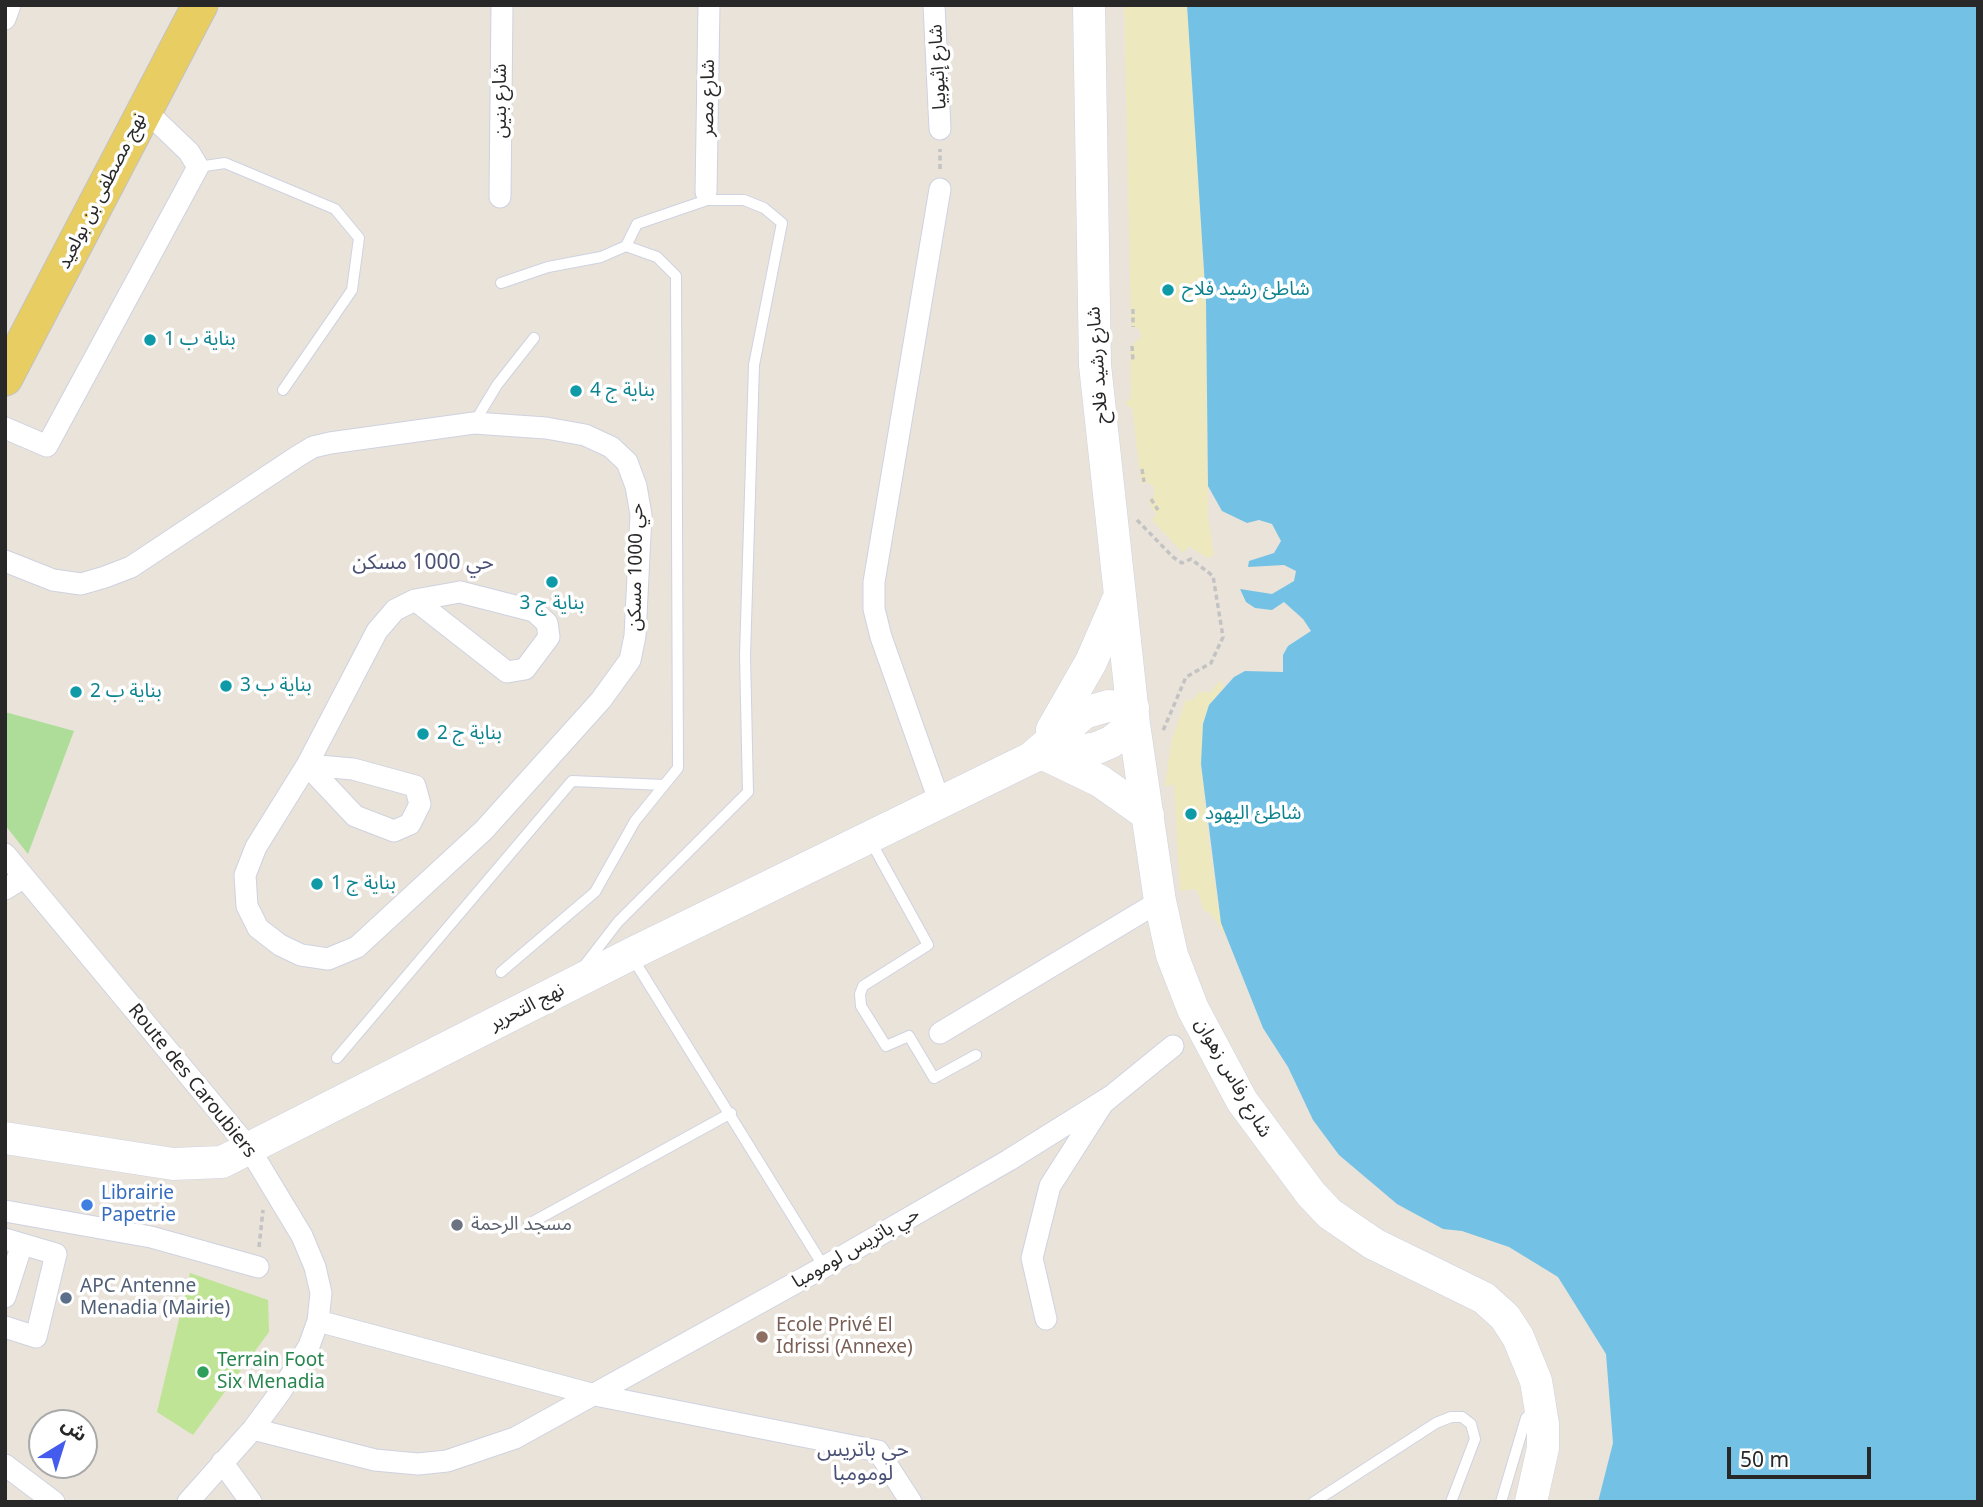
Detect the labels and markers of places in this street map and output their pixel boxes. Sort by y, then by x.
place label: شاطئ رشيد فلاح [1182,279,1310,301]
marker: شاطئ رشيد فلاح [1160,282,1176,298]
place label: بناية ب 1 [164,329,236,351]
marker: بناية ب 1 [142,332,158,348]
place label: بناية ج 4 [590,380,655,402]
marker: بناية ج 4 [568,383,584,399]
marker: بناية ج 3 [544,574,560,590]
place label: بناية ج 3 [520,593,584,615]
place label: بناية ب 3 [240,675,312,697]
marker: بناية ب 3 [218,678,234,694]
place label: بناية ب 2 [90,681,162,703]
marker: بناية ب 2 [68,684,84,700]
place label: بناية ج 2 [437,723,502,745]
marker: بناية ج 2 [415,726,431,742]
place label: شاطئ اليهود [1205,803,1301,825]
marker: شاطئ اليهود [1183,806,1199,822]
place label: بناية ج 1 [331,873,396,895]
marker: بناية ج 1 [309,876,325,892]
place label: Librairie Papetrie [101,1183,176,1227]
marker: Librairie Papetrie [79,1197,95,1213]
place label: مسجد الرحمة [471,1214,572,1236]
marker: مسجد الرحمة [449,1217,465,1233]
place label: APC Antenne Menadia (Mairie) [80,1276,230,1320]
marker: APC Antenne Menadia (Mairie) [58,1290,74,1306]
place label: Ecole Privé El Idrissi (Annexe) [776,1315,913,1359]
marker: Ecole Privé El Idrissi (Annexe) [754,1329,770,1345]
place label: Terrain Foot Six Menadia [217,1350,325,1394]
marker: Terrain Foot Six Menadia [195,1364,211,1380]

